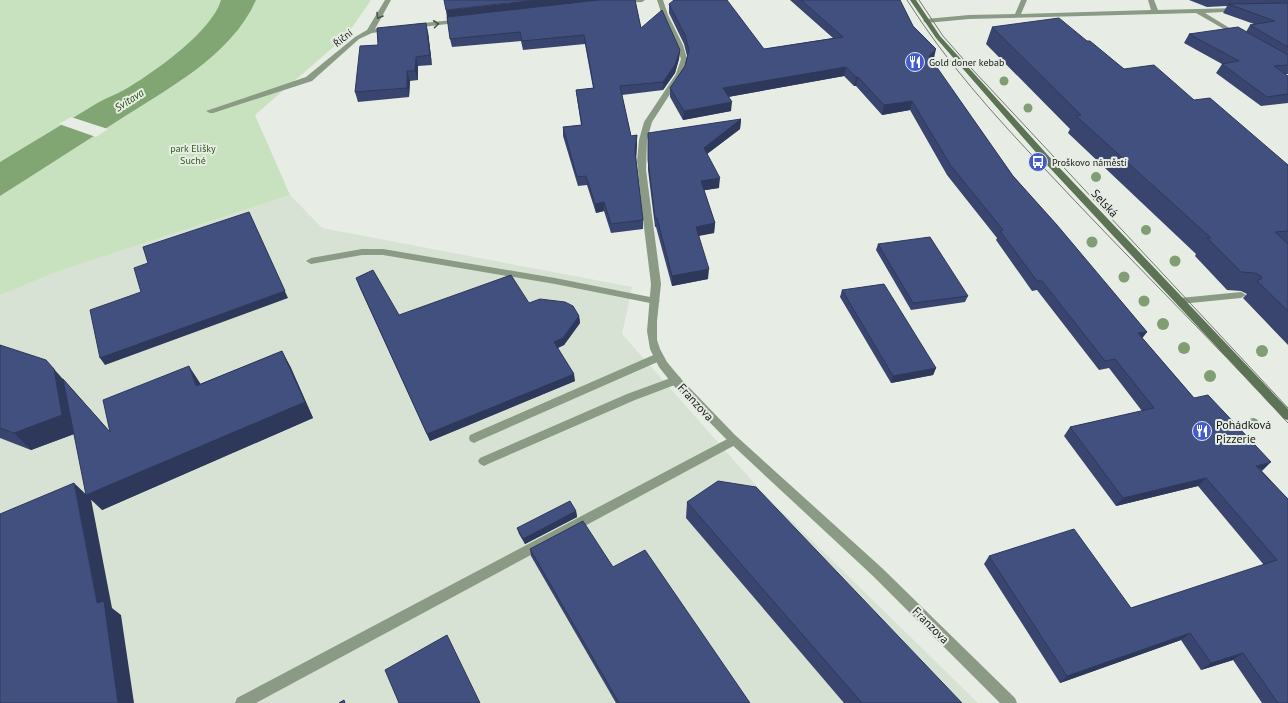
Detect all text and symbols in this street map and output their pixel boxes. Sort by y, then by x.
one-way arrow [376,12,383,19]
one-way arrow [433,19,439,28]
street label: Říční [331,26,356,50]
restaurant icon: Gold doner kebab [904,51,926,73]
place label: Gold doner kebab [929,56,1004,69]
water label: Svitava [112,85,147,115]
park label: park Elišky Suché [170,142,216,167]
bus stop icon: Proškovo náměstí [1027,151,1049,173]
place label: Proškovo náměstí [1052,156,1127,169]
street label: Selská [1088,186,1122,220]
street label: Franzova [675,380,717,424]
place label: Pohádková Pizzerie [1216,417,1271,446]
restaurant icon: Pohádková Pizzerie [1191,420,1213,442]
street label: Franzova [909,603,953,647]

